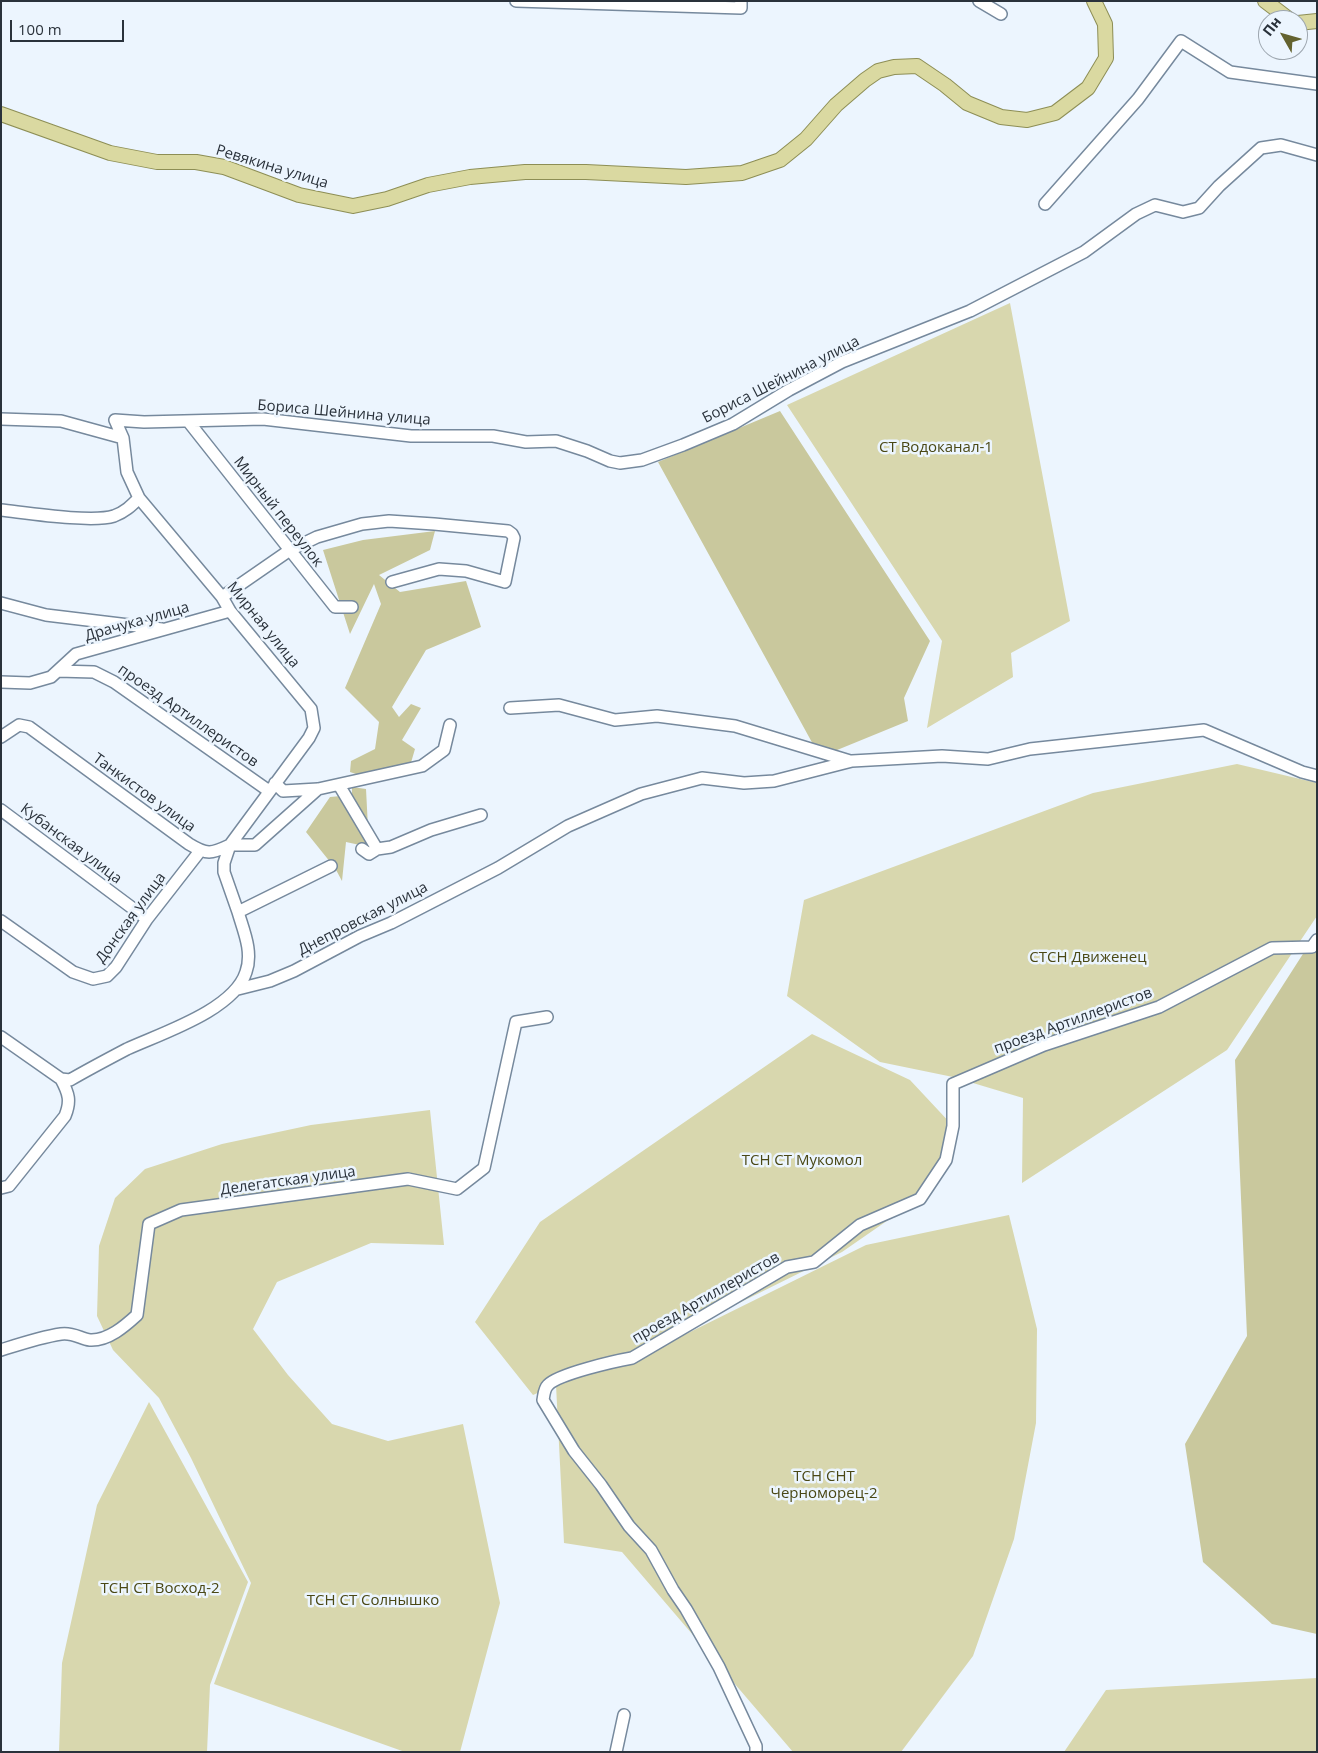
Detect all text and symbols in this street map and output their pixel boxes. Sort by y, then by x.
scale bar [12,10,126,42]
north arrow [1258,10,1308,60]
text: Пн [1258,12,1285,40]
text: 100 m [18,19,62,39]
street label: Ревякина улица [214,141,330,193]
street label: Бориса Шейнина улица [699,333,863,427]
street label: Бориса Шейнина улица [257,396,431,430]
park label: СТ Водоканал-1 [879,439,993,457]
street label: Мирный переулок [229,453,327,571]
street label: Мирная улица [223,578,303,672]
street label: Драчука улица [83,599,191,645]
street label: проезд Артиллеристов [114,661,262,771]
street label: Танкистов улица [89,750,199,836]
street label: Кубанская улица [17,800,125,888]
street label: Донская улица [92,869,170,967]
street label: Днепровская улица [295,878,431,960]
park label: СТСН Движенец [1029,949,1147,967]
street label: проезд Артиллеристов [991,984,1155,1058]
park label: ТСН СТ Мукомол [742,1152,862,1170]
street label: Делегатская улица [219,1163,357,1199]
street label: проезд Артиллеристов [629,1248,783,1348]
park label: ТСН СНТ Черноморец-2 [771,1468,877,1503]
park label: ТСН СТ Восход-2 [100,1580,220,1598]
park label: ТСН СТ Солнышко [307,1592,439,1610]

